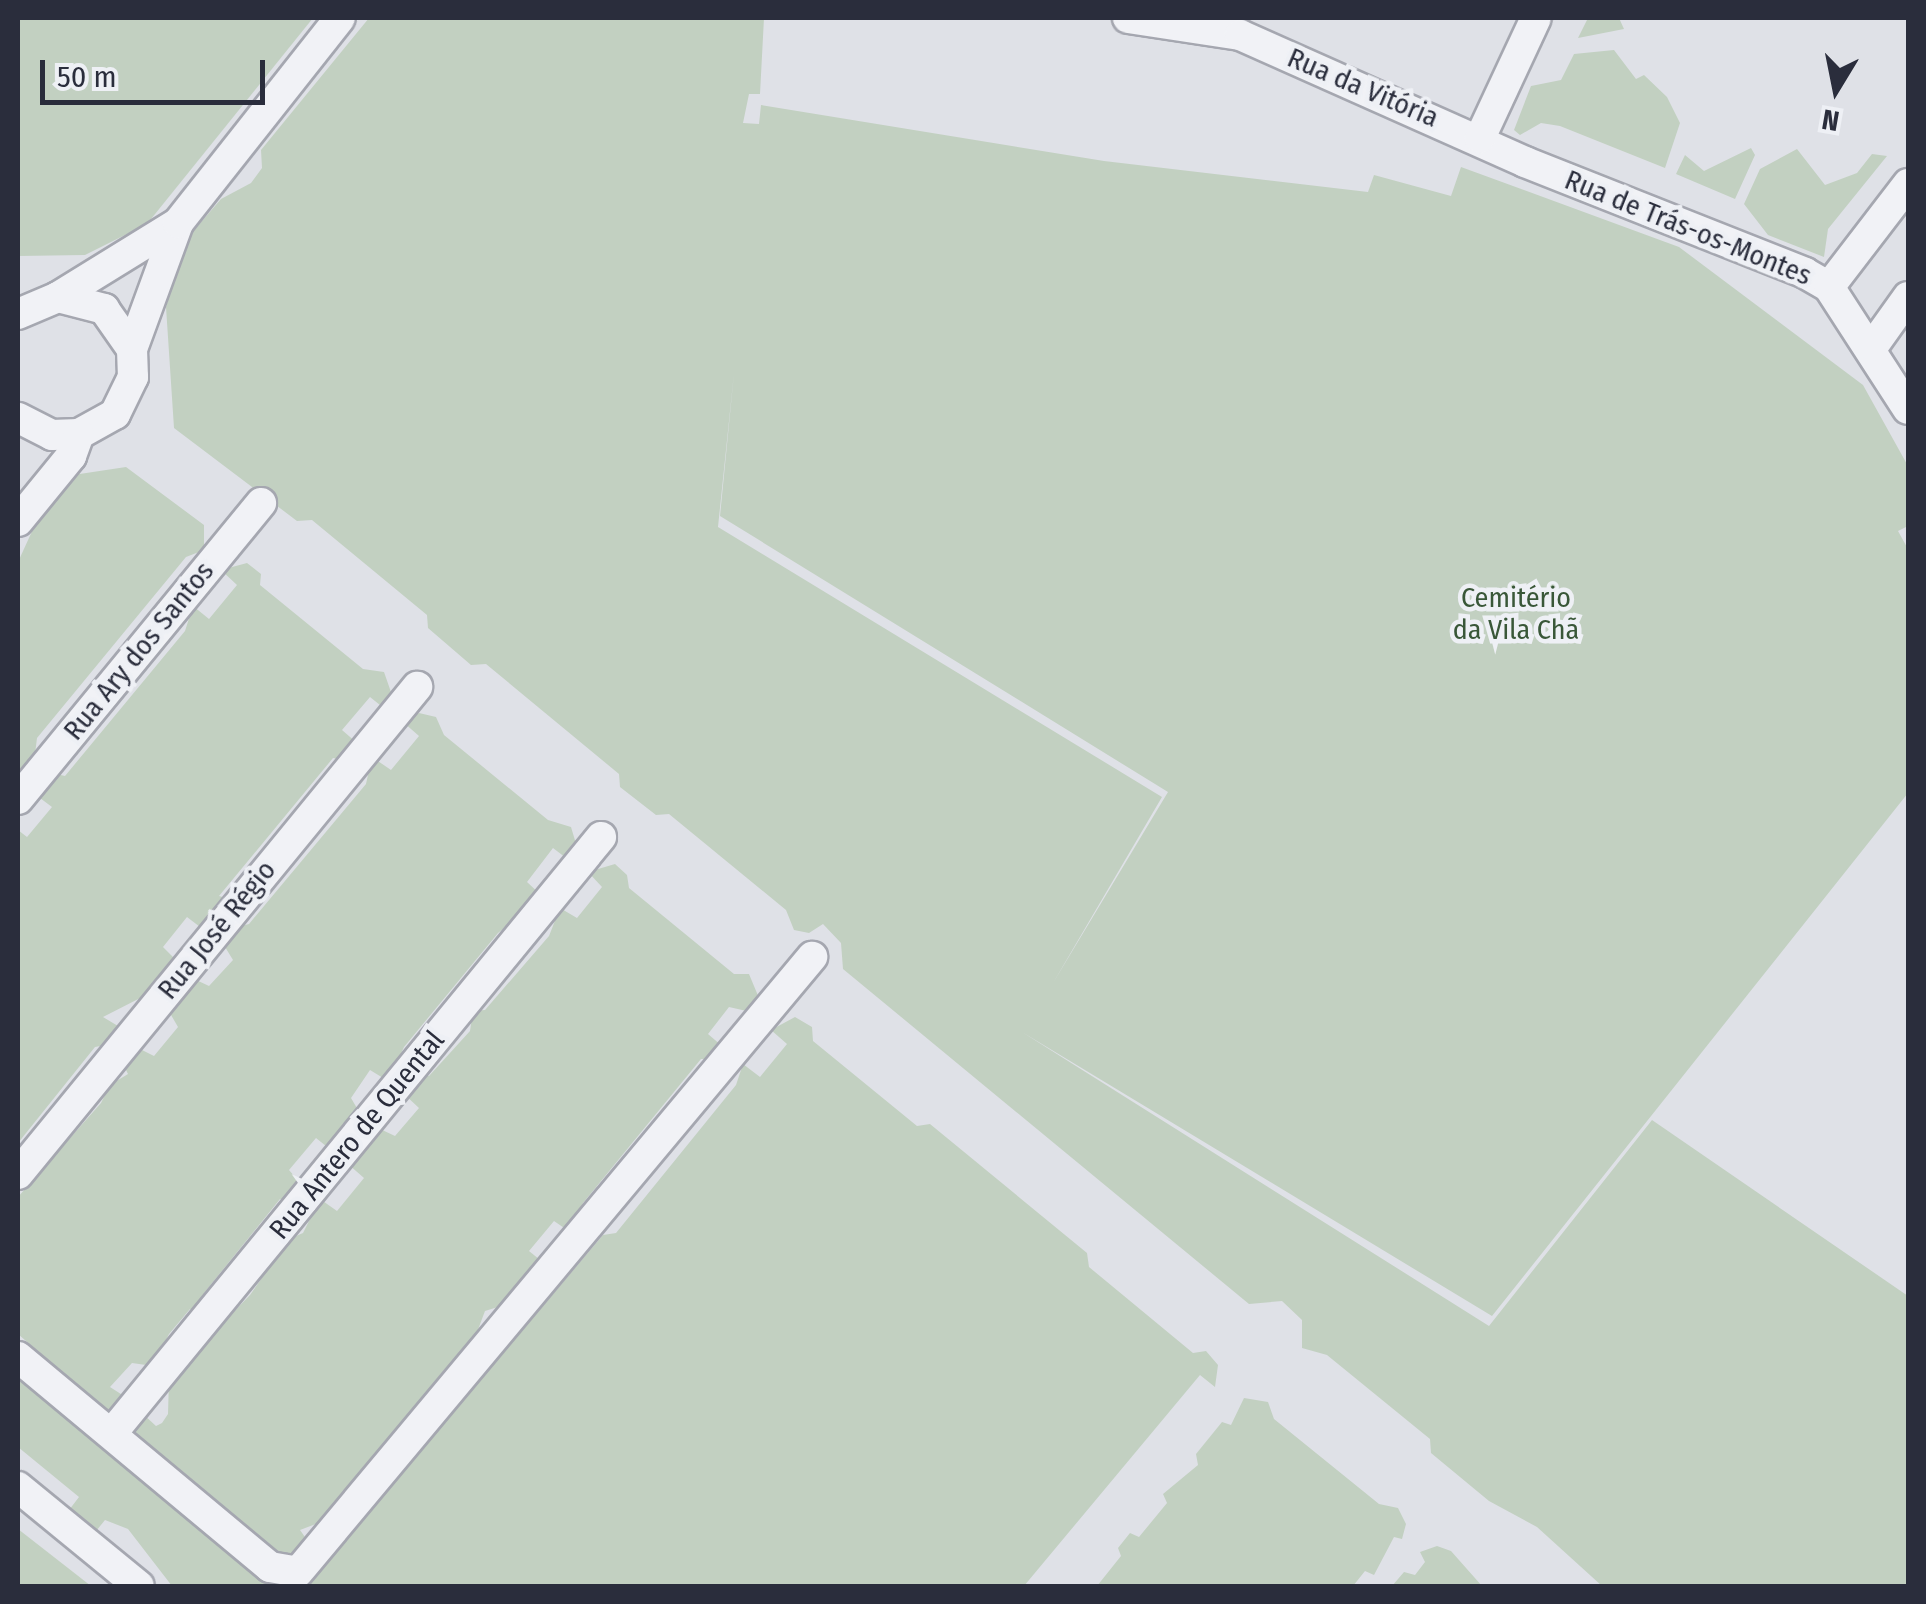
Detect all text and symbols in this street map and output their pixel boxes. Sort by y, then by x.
scale bar [45,40,270,102]
north arrow [1786,40,1886,140]
street label: Rua da Vitória [1282,41,1444,135]
text: 50 m [57,59,117,95]
text: N [1820,102,1842,138]
street label: Rua de Trás-os-Montes [1560,163,1816,293]
street label: Rua Ary dos Santos [57,555,221,747]
park label: Cemitério da Vila Chã [1453,581,1579,647]
street label: Rua José Régio [151,854,283,1006]
street label: Rua Antero de Quental [263,1024,451,1246]

